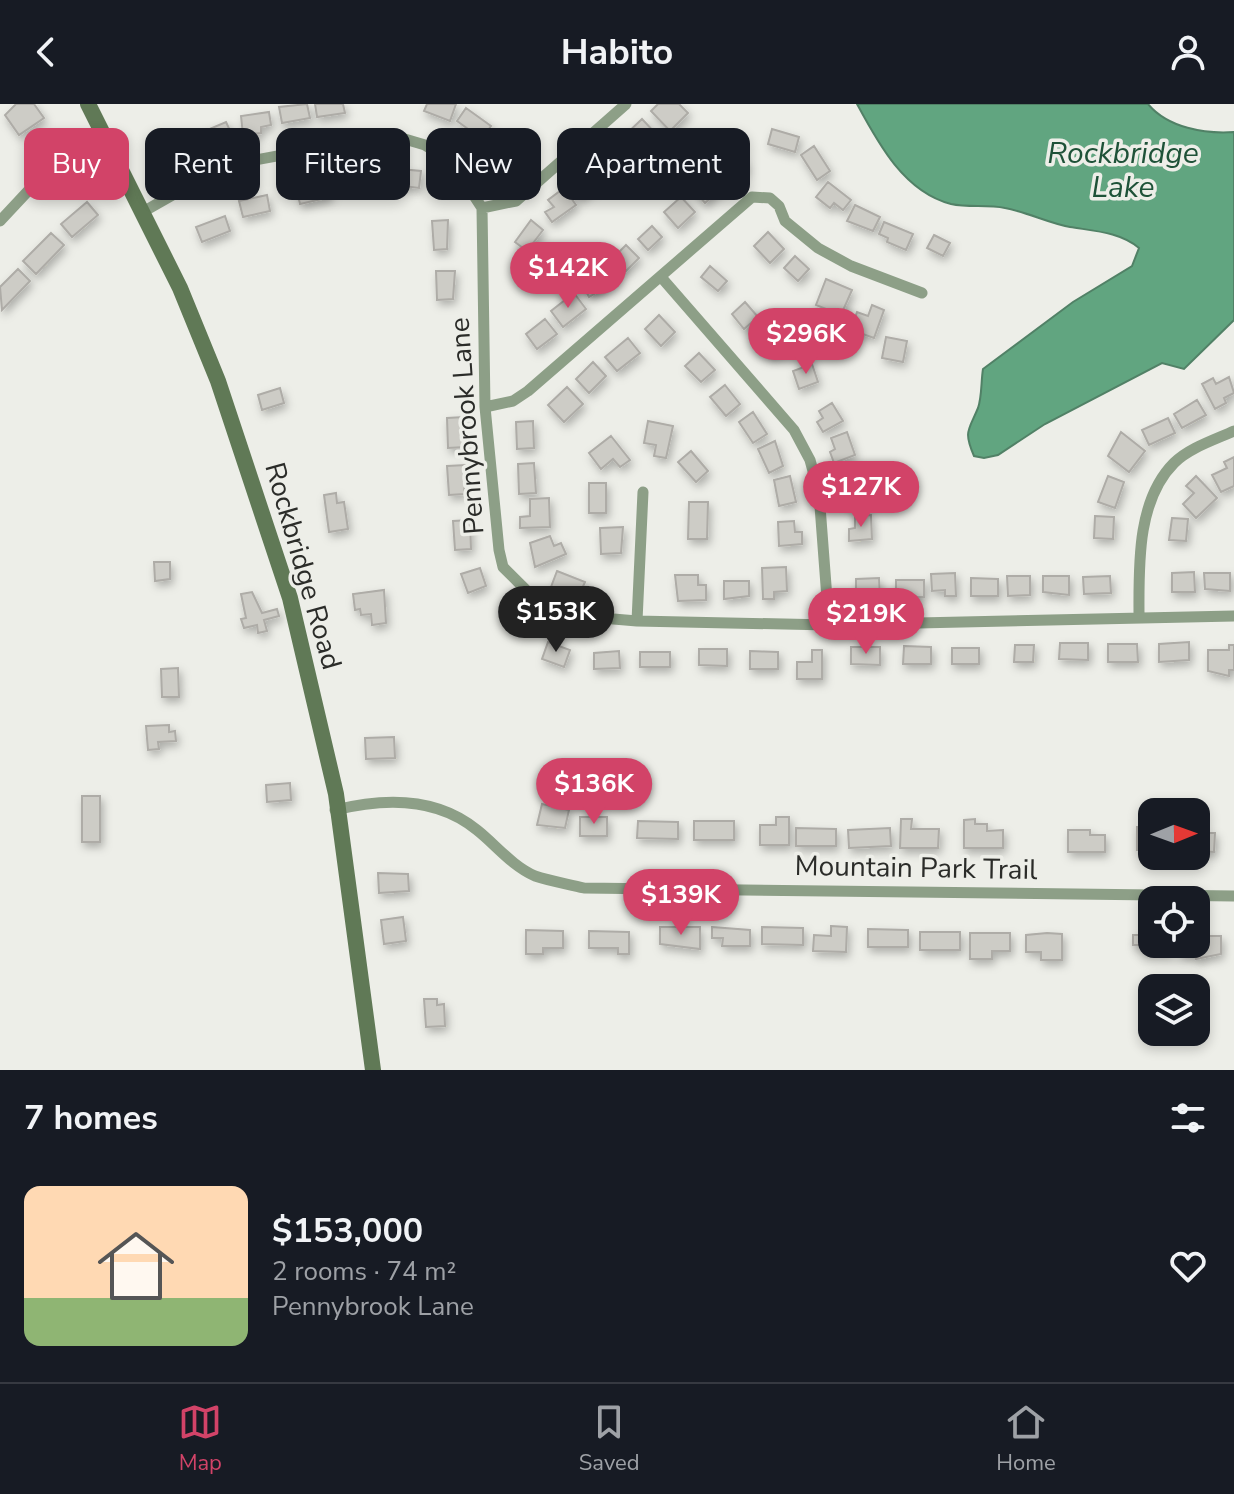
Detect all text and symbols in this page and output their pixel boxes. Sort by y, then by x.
text: Habito [561,28,673,77]
icon: back [24,30,68,74]
icon: person [1166,30,1210,74]
chip: Buy [24,128,129,200]
chip: Rent [145,128,260,200]
chip: Filters [276,128,410,200]
chip: New [426,128,541,200]
chip: Apartment [557,128,750,200]
water label: Rockbridge Lake [1047,133,1199,208]
pin: $142K [512,242,624,310]
text: $142K [528,250,608,285]
pin: $296K [750,308,862,376]
street label: Pennybrook Lane [440,316,494,536]
text: $296K [766,316,846,351]
street label: Rockbridge Road [255,458,351,674]
pin: $127K [805,461,917,529]
text: $127K [821,469,901,504]
pin: $153K [500,586,612,654]
pin: $219K [810,588,922,656]
text: $153K [516,594,596,629]
text: $219K [826,596,906,631]
pin: $136K [538,758,650,826]
text: $136K [554,766,634,801]
north arrow [1138,798,1210,870]
map controls [1138,798,1210,1046]
street label: Mountain Park Trail [794,847,1038,889]
pin: $139K [625,869,737,937]
text: $139K [641,877,721,912]
button: locate [1138,886,1210,958]
button: layers [1138,974,1210,1046]
text: 7 homes [24,1095,158,1141]
icon: filters [1166,1096,1210,1140]
text: $153,000 [272,1208,423,1254]
icon: home [88,1218,184,1314]
icon: heart [1166,1244,1210,1288]
text: 2 rooms · 74 m² [272,1254,456,1289]
text: Pennybrook Lane [272,1289,474,1324]
tab: Map [178,1400,222,1478]
tab: Saved [579,1400,640,1478]
tab: Home [996,1400,1056,1478]

